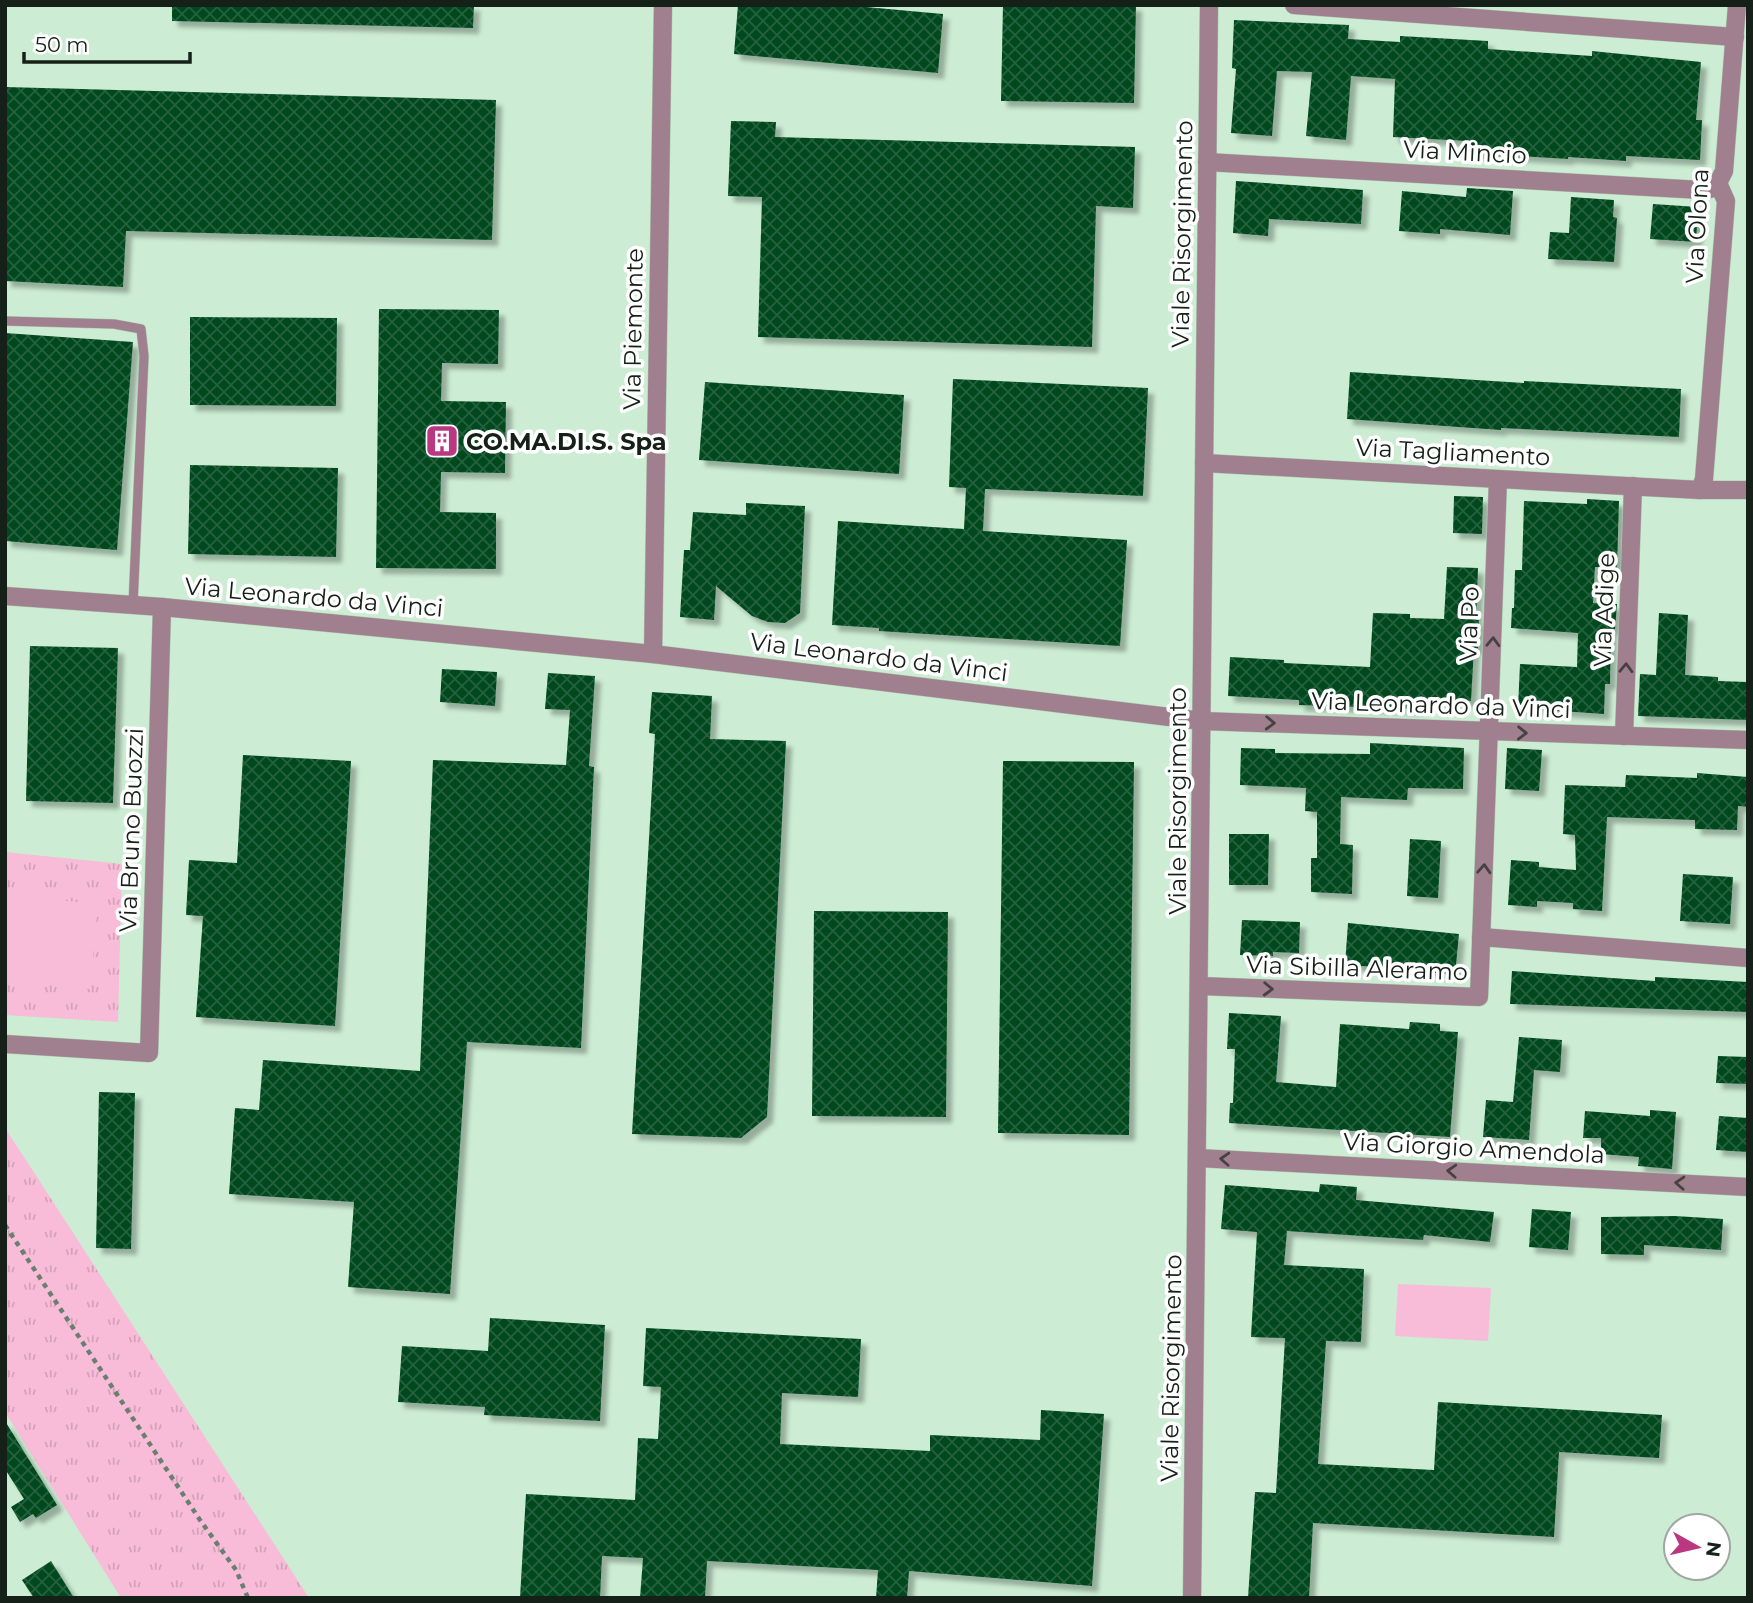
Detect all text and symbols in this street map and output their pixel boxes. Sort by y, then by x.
scale bar [24,21,191,65]
text: 50 m [35,32,89,57]
street label: Viale Risorgimento [1166,120,1198,348]
street label: Via Mincio [1402,134,1528,170]
street label: Via Olona [1680,168,1714,284]
street label: Via Piemonte [617,248,649,410]
building icon: CO.MA.DI.S. Spa [423,422,461,460]
place label: CO.MA.DI.S. Spa [466,427,667,456]
street label: Via Tagliamento [1355,432,1551,472]
street label: Via Adige [1588,553,1620,667]
street label: Via Leonardo da Vinci [183,571,445,623]
street label: Via Po [1453,586,1485,662]
street label: Via Leonardo da Vinci [748,627,1010,687]
one-way arrow [1485,636,1501,647]
one-way arrow [1619,662,1634,673]
street label: Via Leonardo da Vinci [1311,686,1571,724]
street label: Viale Risorgimento [1163,687,1192,915]
one-way arrow [1265,716,1276,731]
one-way arrow [1516,726,1527,741]
street label: Via Bruno Buozzi [113,727,149,933]
one-way arrow [1476,864,1491,875]
street label: Via Sibilla Aleramo [1246,950,1468,986]
one-way arrow [1263,982,1274,997]
street label: Via Giorgio Amendola [1342,1127,1606,1169]
one-way arrow [1219,1152,1230,1167]
one-way arrow [1447,1164,1458,1179]
one-way arrow [1674,1176,1685,1191]
street label: Viale Risorgimento [1155,1254,1187,1482]
north arrow [1662,1512,1732,1582]
text: N [1701,1540,1726,1559]

